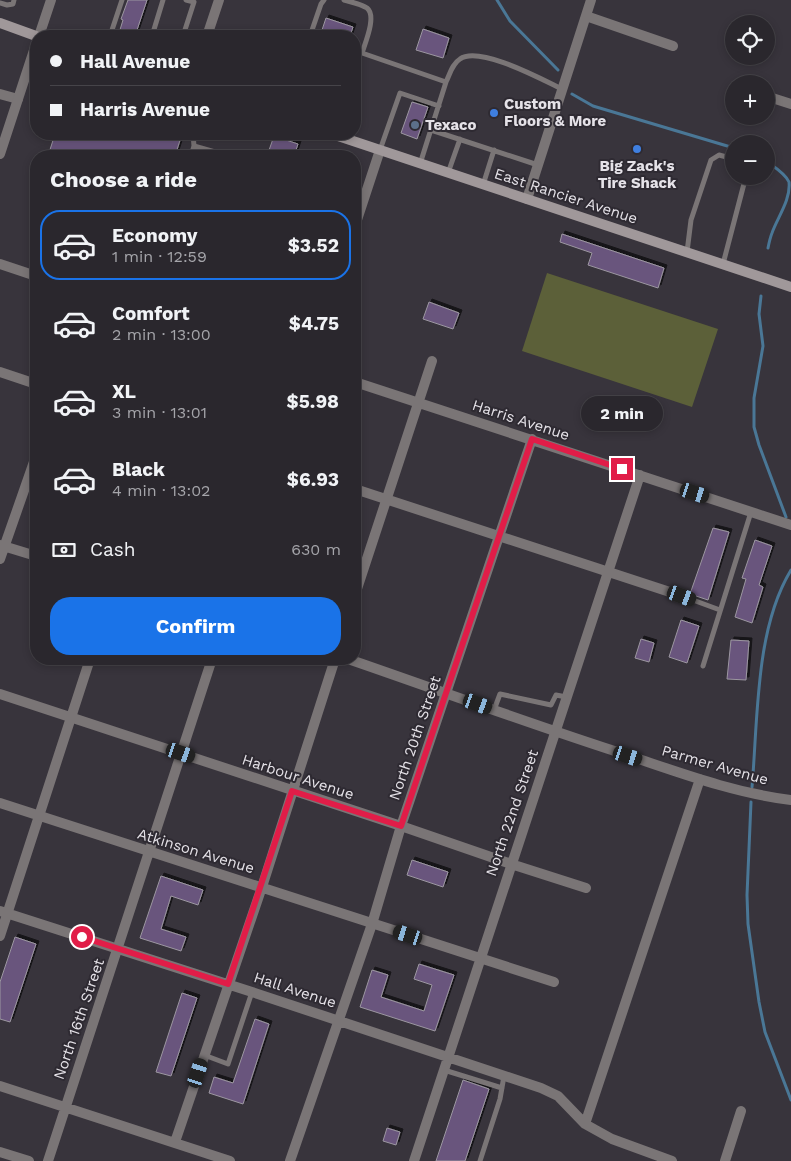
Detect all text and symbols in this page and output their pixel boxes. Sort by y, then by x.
map controls [725,15,775,185]
button: locate [725,15,775,65]
text: Hall Avenue [80,50,190,73]
button: + [725,75,775,125]
place label: Custom Floors & More [504,95,607,130]
text: Harris Avenue [80,98,210,121]
marker: Custom Floors & More [488,107,500,119]
place label: Texaco [425,116,477,134]
marker: Texaco [409,119,421,131]
button: − [725,135,775,185]
marker: Big Zack's Tire Shack [631,143,643,155]
place label: Big Zack's Tire Shack [598,157,677,192]
street label: East Rancier Avenue [492,164,640,228]
text: Choose a ride [50,167,197,192]
icon: car [52,223,97,268]
text: Economy [112,224,197,247]
text: $3.52 [288,234,339,257]
text: 1 min · 12:59 [112,247,207,266]
icon: car [52,301,97,346]
text: Comfort [112,302,190,325]
text: $4.75 [289,312,339,335]
text: 2 min · 13:00 [112,325,211,344]
icon: car [52,379,97,424]
text: XL [112,380,136,403]
text: $5.98 [287,390,339,413]
street label: Harris Avenue [470,396,572,444]
callout: 2 min [581,396,663,432]
text: 3 min · 13:01 [112,403,207,422]
text: 2 min [600,404,644,423]
icon: car [52,457,97,502]
text: Black [112,458,165,481]
route end [611,458,633,480]
text: $6.93 [287,468,339,491]
text: 4 min · 13:02 [112,481,210,500]
car [678,481,711,505]
icon: cash [50,536,78,564]
text: Cash [90,538,136,561]
text: 630 m [291,540,341,559]
car [665,584,698,608]
button: Confirm [50,597,341,655]
street label: North 20th Street [385,673,445,802]
car [461,692,494,716]
car [164,741,197,765]
street label: Parmer Avenue [660,741,770,789]
car [611,744,644,768]
street label: North 22nd Street [482,747,542,879]
street label: Harbour Avenue [240,750,356,804]
street label: Atkinson Avenue [135,825,257,877]
car [391,923,424,947]
route start [71,926,93,948]
street label: North 16th Street [50,955,108,1082]
street label: Hall Avenue [251,968,339,1012]
car [186,1056,209,1090]

